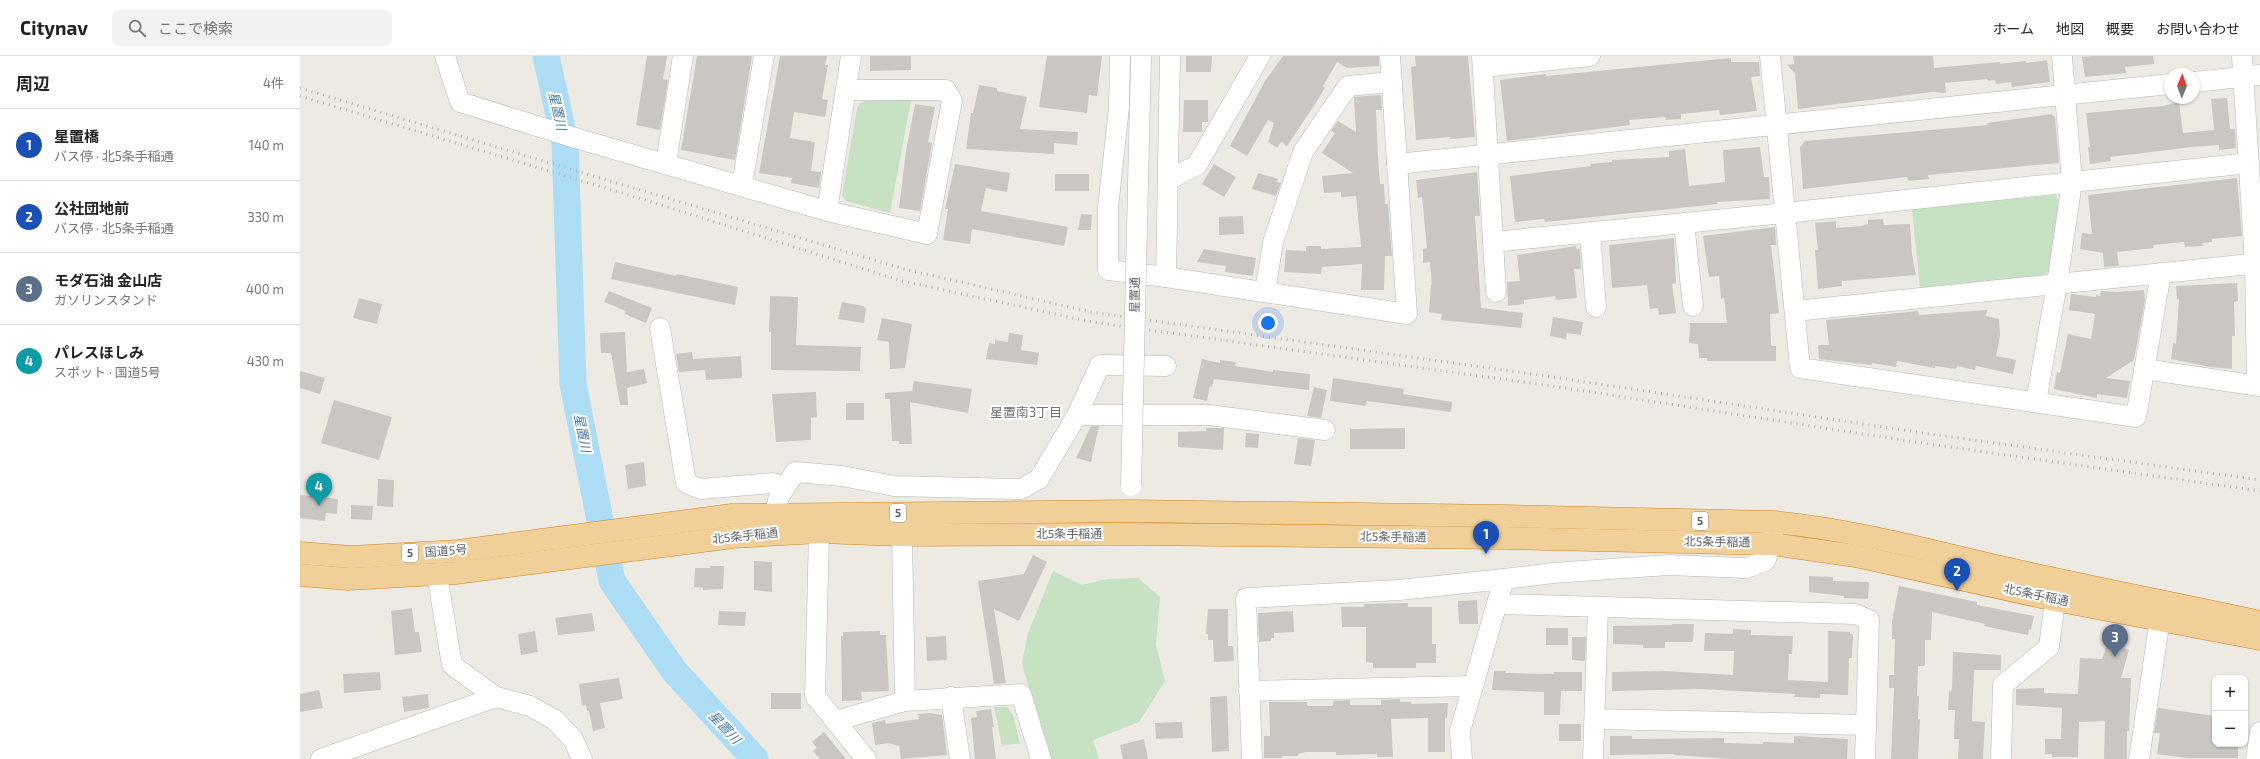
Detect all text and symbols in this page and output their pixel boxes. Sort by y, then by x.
search box [112,10,392,46]
text: Citynav [20,16,88,39]
icon: search [126,17,148,39]
text: ここで検索 [158,19,233,37]
text: ホーム [1992,20,2034,37]
text: 地図 [2056,20,2084,37]
text: 概要 [2106,20,2134,37]
text: お問い合わせ [2156,20,2240,37]
north arrow [2164,68,2200,104]
text: 周辺 [16,73,50,93]
text: 4件 [263,75,284,91]
water label: 星置川 [546,90,571,134]
text: 星置橋 [54,127,99,145]
text: 1 [26,137,32,153]
text: 140 m [249,137,284,153]
text: バス停 · 北5条手稲通 [54,148,174,164]
text: 公社団地前 [54,199,129,217]
text: 2 [25,209,33,225]
text: 330 m [247,209,284,225]
text: バス停 · 北5条手稲通 [54,220,174,236]
text: モダ石油 金山店 [54,271,162,289]
street label: 星置通 [1127,277,1141,313]
text: 3 [25,281,33,297]
text: 400 m [246,281,284,297]
text: ガソリンスタンド [54,292,158,308]
your location [1258,313,1278,333]
text: パレスほしみ [54,343,144,361]
text: 4 [25,353,33,369]
text: 430 m [247,353,284,369]
text: スポット · 国道5号 [54,364,161,380]
district label: 星置南3丁目 [990,404,1062,420]
water label: 星置川 [571,412,595,456]
pin: 4 [306,473,332,506]
road number: 5 [890,504,906,522]
road number: 5 [1692,512,1708,530]
pin: 1 [1473,521,1499,554]
street label: 北5条手稲通 [711,525,779,545]
street label: 北5条手稲通 [1036,526,1102,540]
street label: 北5条手稲通 [1360,528,1426,544]
street label: 北5条手稲通 [1684,533,1750,549]
street label: 国道5号 [424,542,468,558]
road number: 5 [402,544,418,562]
pin: 2 [1944,558,1970,591]
street label: 北5条手稲通 [2002,580,2070,608]
pin: 3 [2102,624,2128,657]
map controls [2212,675,2248,747]
button: + [2212,675,2248,711]
water label: 星置川 [706,707,746,748]
button: − [2212,711,2248,747]

